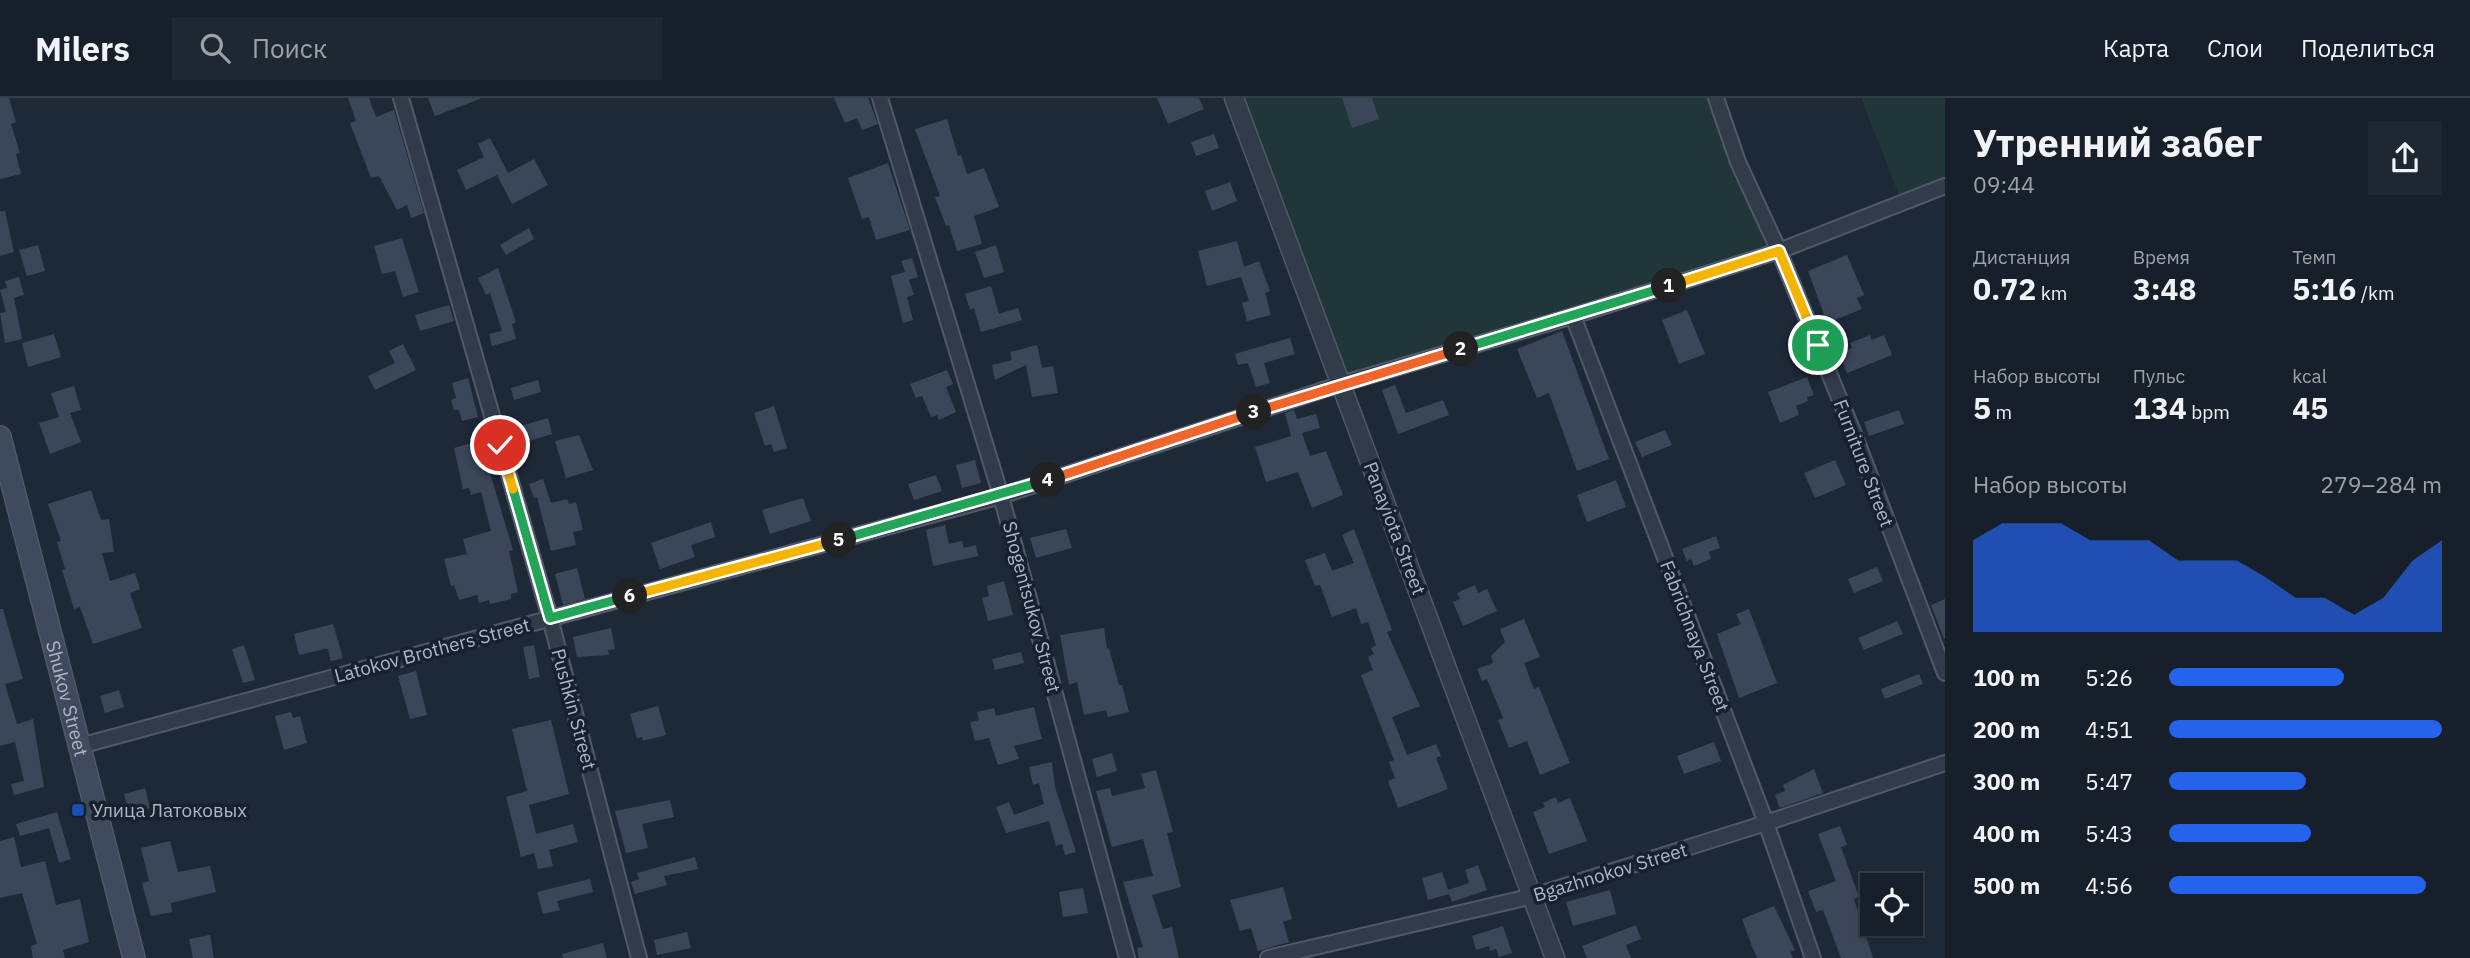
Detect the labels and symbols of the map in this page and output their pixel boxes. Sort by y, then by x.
pin: 1 [1652,268,1686,304]
pin [1788,315,1848,375]
pin: 2 [1444,331,1478,366]
pin: 3 [1236,394,1272,430]
street label: Furniture Street [1829,396,1899,530]
pin [470,415,530,475]
street label: Panayiota Street [1359,458,1431,598]
pin: 4 [1030,462,1066,498]
street label: Shogentsukov Street [998,519,1066,695]
pin: 5 [822,522,856,558]
street label: Fabrichnaya Street [1655,557,1735,715]
pin: 6 [612,578,648,614]
street label: Latokov Brothers Street [332,612,532,688]
street label: Shukov Street [41,638,94,759]
street label: Pushkin Street [546,646,602,772]
place label: Улица Латоковых [92,798,247,822]
marker: Улица Латоковых [70,802,86,818]
street label: Bgazhnokov Street [1530,837,1690,907]

